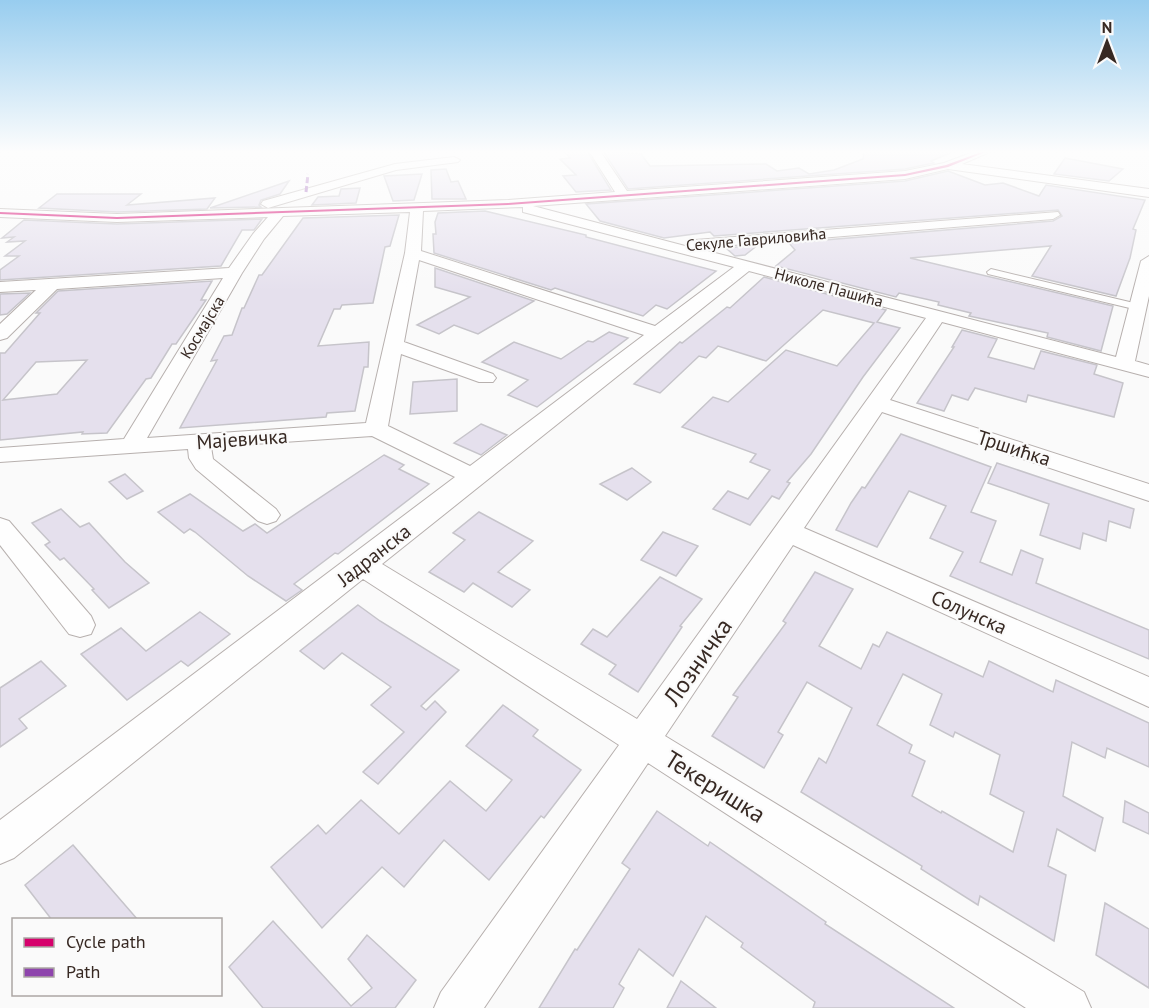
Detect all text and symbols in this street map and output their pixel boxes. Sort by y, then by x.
north arrow [1077,12,1137,72]
text: N [1102,17,1112,37]
street label: Секуле Гавриловића [685,223,827,255]
street label: Николе Пашића [773,263,885,311]
street label: Космајска [175,292,229,362]
street label: Мајевичка [195,423,289,455]
street label: Тршићка [974,424,1054,472]
street label: Јадранска [331,518,416,593]
street label: Солунска [927,584,1011,640]
street label: Лозничка [656,612,739,712]
street label: Текеришка [659,743,771,830]
legend [12,918,222,996]
text: Cycle path [66,930,146,953]
text: Path [66,960,100,983]

